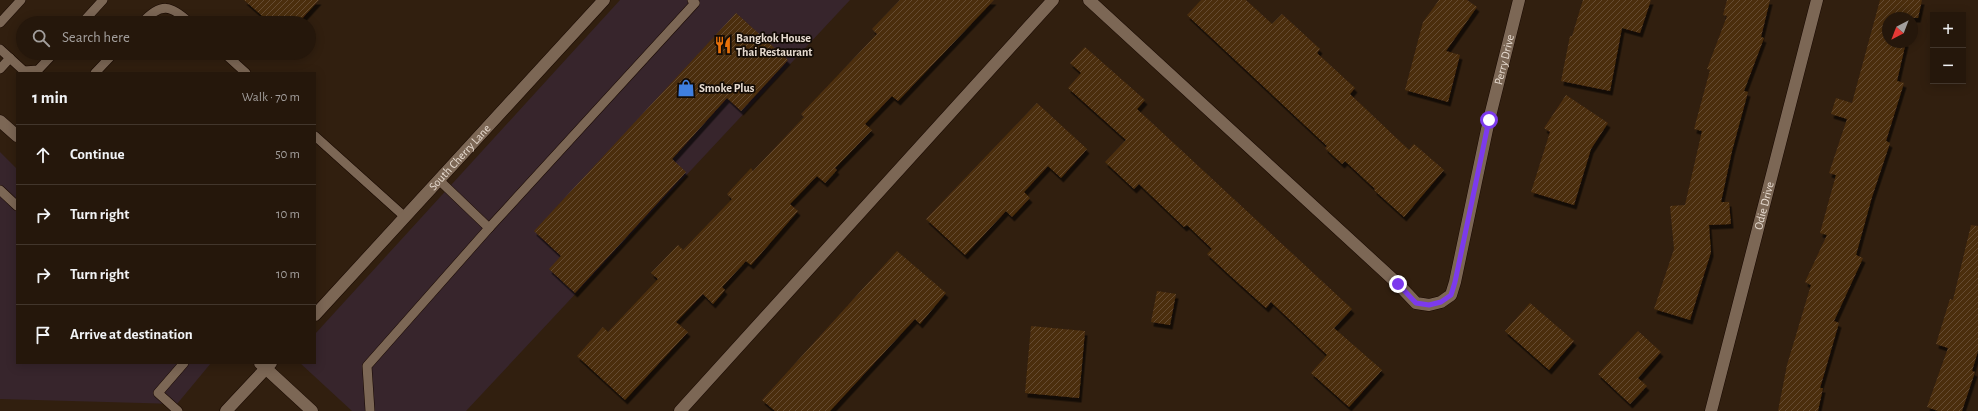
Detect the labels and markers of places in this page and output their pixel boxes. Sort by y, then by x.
place label: Bangkok House Thai Restaurant [736,32,812,58]
restaurant icon: Bangkok House Thai Restaurant [713,35,733,55]
shop icon: Smoke Plus [676,78,696,98]
place label: Smoke Plus [699,82,755,94]

